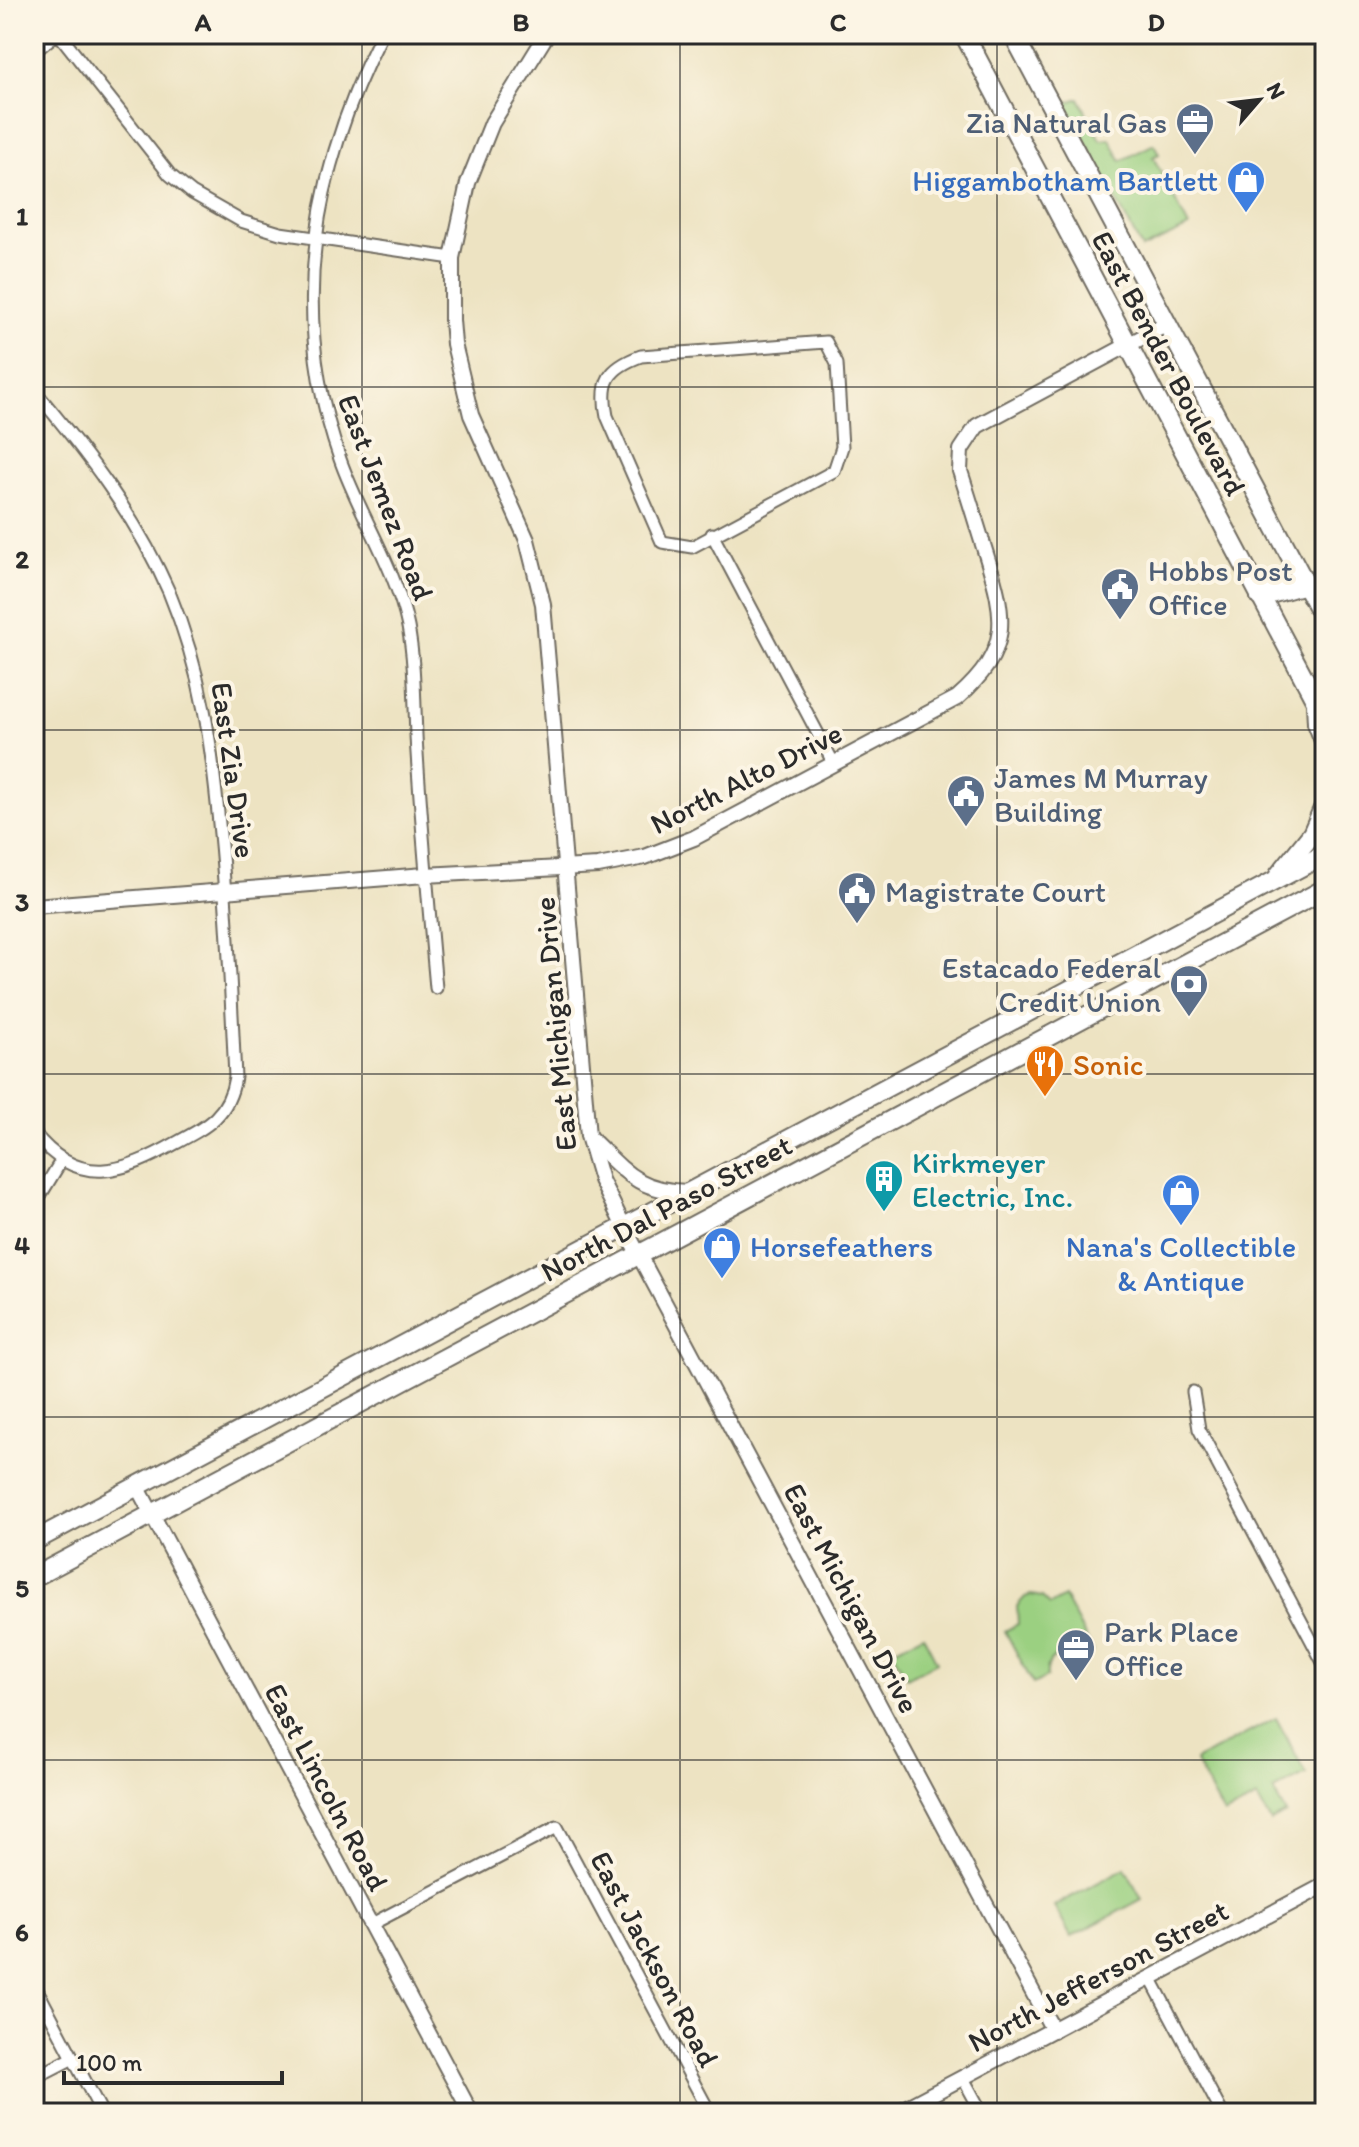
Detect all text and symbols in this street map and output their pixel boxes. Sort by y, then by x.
text: A [194,6,212,38]
text: B [513,6,530,38]
text: C [830,6,847,38]
text: D [1147,6,1165,38]
north arrow [1219,60,1299,140]
text: N [1261,78,1292,104]
office icon: Zia Natural Gas [1174,101,1216,156]
place label: Zia Natural Gas [966,104,1167,141]
shop icon: Higgambotham Bartlett [1225,159,1267,214]
place label: Higgambotham Bartlett [912,162,1218,199]
text: 1 [16,200,28,232]
street label: East Bender Boulevard [1084,224,1254,502]
street label: East Jemez Road [330,389,442,605]
text: 2 [15,543,29,575]
place label: Hobbs Post Office [1148,552,1293,623]
public building icon: Hobbs Post Office [1099,566,1141,621]
street label: East Zia Drive [203,680,265,860]
street label: North Alto Drive [644,714,848,842]
place label: James M Murray Building [994,759,1208,830]
public building icon: James M Murray Building [945,773,987,828]
public building icon: Magistrate Court [836,870,878,925]
place label: Magistrate Court [885,873,1106,910]
text: 3 [15,886,29,918]
street label: East Michigan Drive [525,895,585,1153]
place label: Estacado Federal Credit Union [942,949,1162,1020]
bank icon: Estacado Federal Credit Union [1168,963,1210,1018]
restaurant icon: Sonic [1024,1043,1066,1098]
place label: Sonic [1073,1046,1144,1083]
street label: North Dal Paso Street [534,1126,798,1290]
place label: Kirkmeyer Electric, Inc. [912,1144,1073,1215]
building icon: Kirkmeyer Electric, Inc. [863,1158,905,1213]
shop icon: Nana's Collectible & Antique [1160,1172,1202,1227]
shop icon: Horsefeathers [701,1225,743,1280]
place label: Horsefeathers [750,1228,933,1265]
place label: Nana's Collectible & Antique [1066,1228,1296,1299]
text: 4 [14,1229,30,1261]
street label: East Michigan Drive [776,1477,928,1719]
text: 5 [15,1572,29,1604]
place label: Park Place Office [1104,1613,1239,1684]
office icon: Park Place Office [1055,1627,1097,1682]
street label: East Lincoln Road [257,1677,397,1897]
street label: East Jackson Road [582,1845,728,2074]
street label: North Jefferson Street [961,1892,1235,2060]
text: 6 [15,1916,29,1948]
scale bar [64,2035,282,2085]
text: 100 m [76,2048,142,2077]

